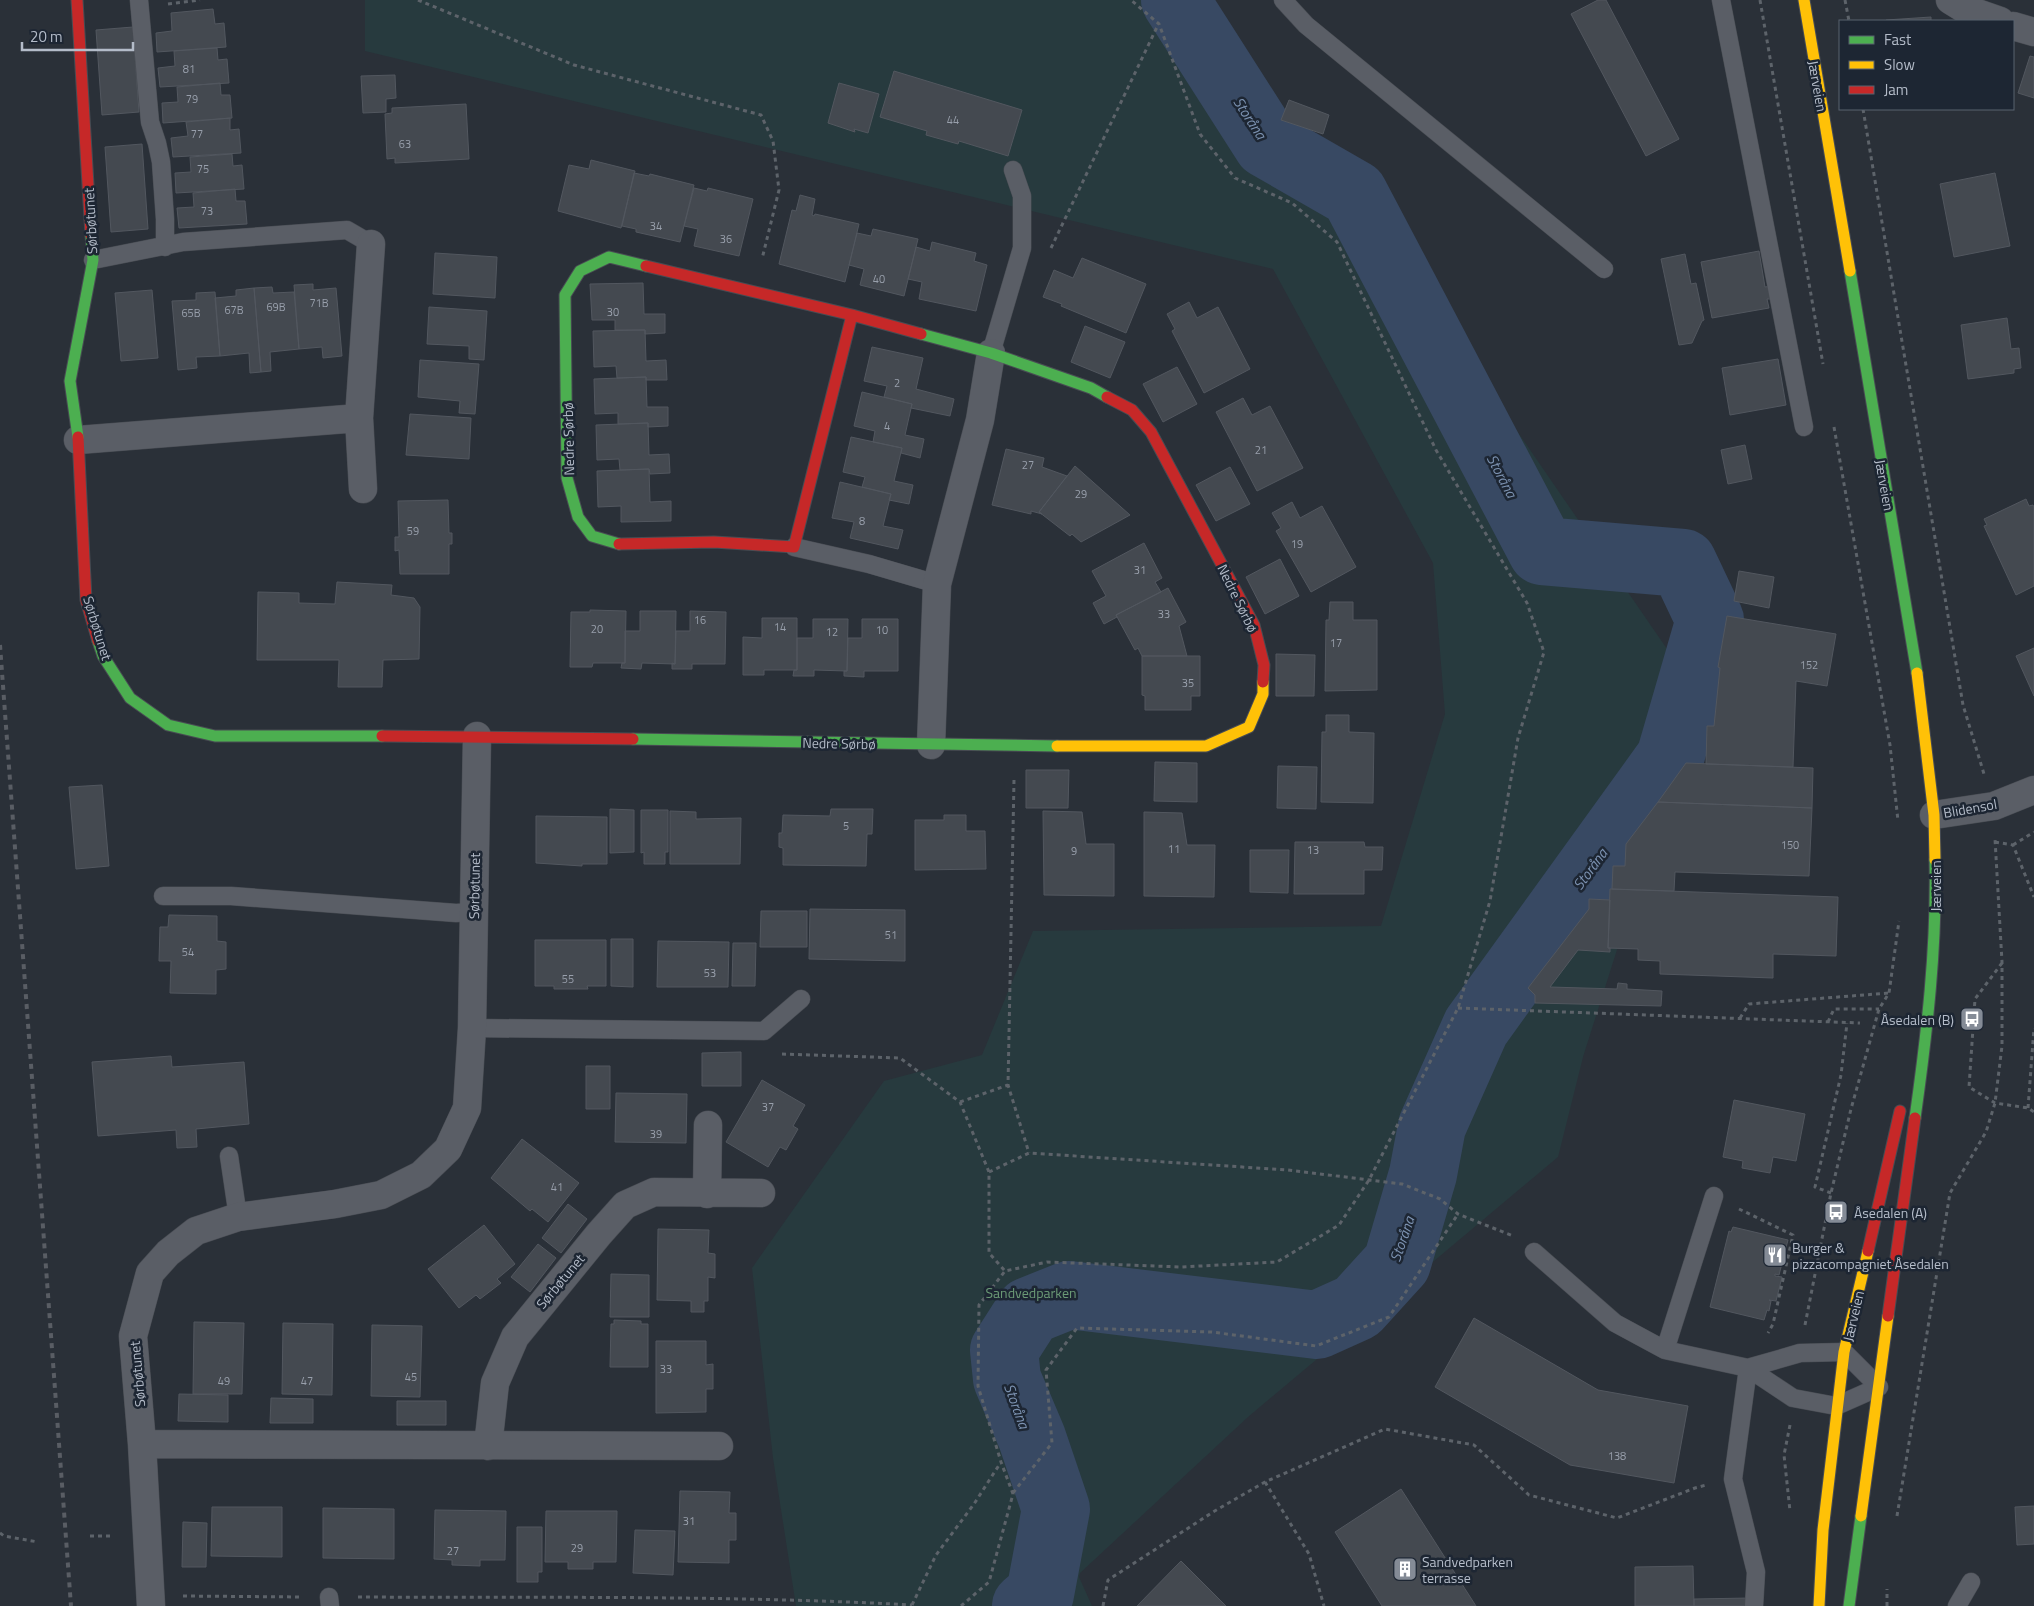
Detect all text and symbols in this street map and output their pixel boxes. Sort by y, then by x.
scale bar [22,20,134,52]
legend [1839,20,2014,110]
text: 20 m [30,25,63,48]
text: Fast [1884,28,1912,51]
text: Slow [1884,53,1915,76]
street label: Jærveien [1803,59,1833,113]
house number: 81 [183,61,195,77]
text: Jam [1884,78,1908,101]
house number: 79 [186,91,198,107]
water label: Storåna [1228,92,1273,145]
house number: 44 [947,112,959,128]
house number: 77 [191,126,203,142]
house number: 63 [399,136,411,152]
house number: 75 [197,161,209,177]
street label: Sørbøtunet [78,187,102,255]
house number: 73 [201,203,213,219]
house number: 34 [650,218,662,234]
house number: 36 [720,231,732,247]
house number: 40 [873,271,885,287]
house number: 71B [309,295,329,311]
house number: 69B [266,299,286,315]
house number: 67B [224,302,244,318]
house number: 30 [607,304,619,320]
house number: 65B [181,305,201,321]
house number: 2 [894,375,900,391]
street label: Nedre Sørbø [557,402,579,476]
house number: 4 [884,418,890,434]
house number: 21 [1255,442,1267,458]
water label: Storåna [1481,450,1524,503]
house number: 27 [1022,457,1034,473]
street label: Jærveien [1870,458,1900,512]
house number: 29 [1075,486,1087,502]
house number: 8 [859,513,865,529]
house number: 59 [407,523,419,539]
house number: 19 [1291,536,1303,552]
street label: Nedre Sørbø [1212,560,1264,636]
house number: 31 [1134,562,1146,578]
street label: Sørbøtunet [78,593,118,663]
house number: 33 [1158,606,1170,622]
house number: 16 [694,612,706,628]
house number: 14 [774,619,786,635]
house number: 20 [591,621,603,637]
house number: 10 [876,622,888,638]
house number: 12 [826,624,838,640]
house number: 17 [1330,635,1342,651]
house number: 152 [1800,657,1818,673]
house number: 35 [1182,675,1194,691]
street label: Nedre Sørbø [802,732,876,754]
street label: Blidensol [1942,793,1998,823]
house number: 5 [843,818,849,834]
house number: 150 [1781,837,1799,853]
house number: 11 [1168,841,1180,857]
house number: 13 [1307,842,1319,858]
water label: Storåna [1567,842,1614,895]
house number: 9 [1071,843,1077,859]
street label: Sørbøtunet [463,853,485,919]
street label: Jærveien [1925,860,1946,912]
house number: 51 [885,927,897,943]
house number: 54 [182,944,194,960]
house number: 53 [704,965,716,981]
house number: 55 [562,971,574,987]
bus stop icon: Åsedalen (B) [1959,1006,1985,1032]
place label: Åsedalen (B) [1881,1009,1954,1030]
house number: 37 [762,1099,774,1115]
house number: 39 [650,1126,662,1142]
house number: 41 [551,1179,563,1195]
bus stop icon: Åsedalen (A) [1823,1199,1849,1225]
place label: Åsedalen (A) [1854,1202,1927,1223]
water label: Storåna [1384,1212,1421,1265]
place label: Burger & pizzacompagniet Åsedalen [1792,1237,1949,1274]
restaurant icon: Burger & pizzacompagniet Åsedalen [1762,1242,1788,1268]
street label: Sørbøtunet [531,1249,589,1313]
park label: Sandvedparken [986,1282,1076,1303]
street label: Jærveien [1837,1289,1869,1343]
street label: Sørbøtunet [124,1340,150,1408]
house number: 33 [660,1361,672,1377]
house number: 45 [405,1369,417,1385]
house number: 49 [218,1373,230,1389]
house number: 47 [301,1373,313,1389]
water label: Storåna [998,1380,1036,1433]
house number: 138 [1608,1448,1626,1464]
house number: 31 [683,1513,695,1529]
house number: 29 [571,1540,583,1556]
house number: 27 [447,1543,459,1559]
place label: Sandvedparken terrasse [1422,1551,1513,1588]
building icon: Sandvedparken terrasse [1392,1556,1418,1582]

